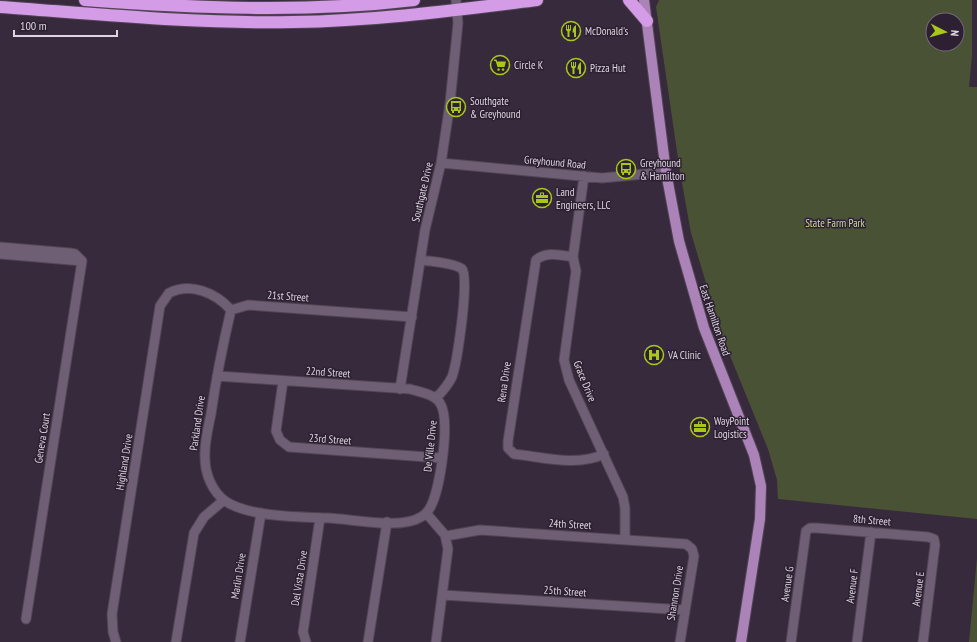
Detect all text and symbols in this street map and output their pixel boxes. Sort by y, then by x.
scale bar [14,12,117,38]
north arrow [925,12,965,52]
text: 100 m [20,18,47,33]
restaurant icon: McDonald's [560,20,582,42]
place label: McDonald's [585,24,628,38]
text: N [948,29,962,37]
supermarket icon: Circle K [489,54,511,76]
restaurant icon: Pizza Hut [565,57,587,79]
place label: Circle K [514,58,544,72]
place label: Pizza Hut [590,61,626,75]
place label: Southgate & Greyhound [470,94,521,121]
bus stop icon: Southgate & Greyhound [445,96,467,118]
street label: Greyhound Road [524,152,587,172]
place label: Greyhound & Hamilton [640,156,685,183]
bus stop icon: Greyhound & Hamilton [615,158,637,180]
street label: Southgate Drive [408,160,436,223]
place label: Land Engineers, LLC [556,185,610,212]
office icon: Land Engineers, LLC [531,187,553,209]
park label: State Farm Park [805,216,866,230]
street label: East Hamilton Road [696,283,734,358]
street label: 21st Street [267,288,309,304]
hospital icon: VA Clinic [643,344,665,366]
place label: VA Clinic [667,348,701,362]
street label: Grace Drive [570,358,600,404]
street label: Rena Drive [494,360,514,403]
street label: 22nd Street [305,363,351,381]
street label: Parkland Drive [186,394,208,451]
street label: Geneva Court [31,412,53,464]
place label: WayPoint Logistics [714,414,749,441]
office icon: WayPoint Logistics [689,416,711,438]
street label: De Ville Drive [420,419,440,473]
street label: 23rd Street [308,431,352,447]
street label: Highland Drive [113,432,135,491]
street label: 8th Street [853,511,891,529]
street label: 24th Street [548,516,592,532]
street label: Del Vista Drive [288,549,310,607]
street label: Marlin Drive [227,551,249,600]
street label: Shannon Drive [664,564,686,622]
street label: Avenue G [778,565,796,603]
street label: Avenue F [843,567,861,604]
street label: Avenue E [909,571,927,607]
street label: 25th Street [543,583,587,599]

